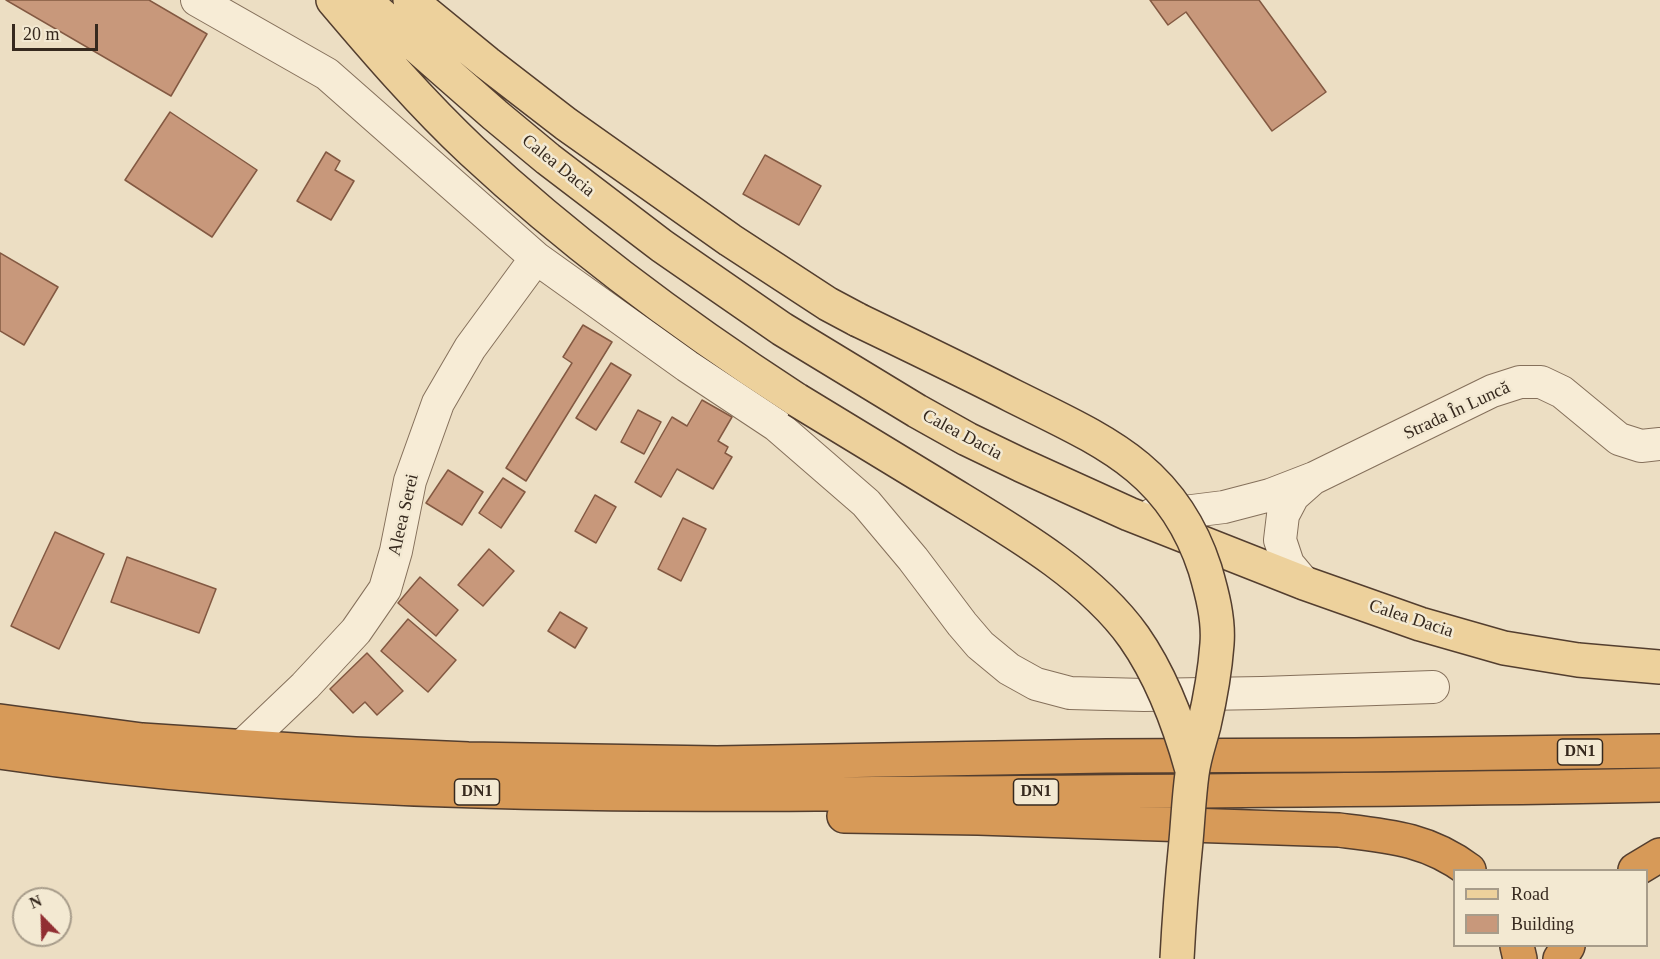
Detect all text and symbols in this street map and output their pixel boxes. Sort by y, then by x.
scale bar [15,12,100,50]
text: 20 m [23,24,60,44]
street label: Calea Dacia [517,130,599,202]
street label: Strada În Luncă [1400,377,1514,445]
street label: Calea Dacia [918,405,1006,465]
street label: Aleea Serei [384,472,424,558]
street label: Calea Dacia [1366,595,1456,643]
road number: DN1 [1558,739,1602,765]
road number: DN1 [454,779,500,805]
road number: DN1 [1014,779,1058,805]
legend [1453,869,1648,947]
text: Road [1511,884,1549,904]
north arrow [12,887,72,947]
text: N [27,892,44,912]
text: Building [1511,914,1574,934]

